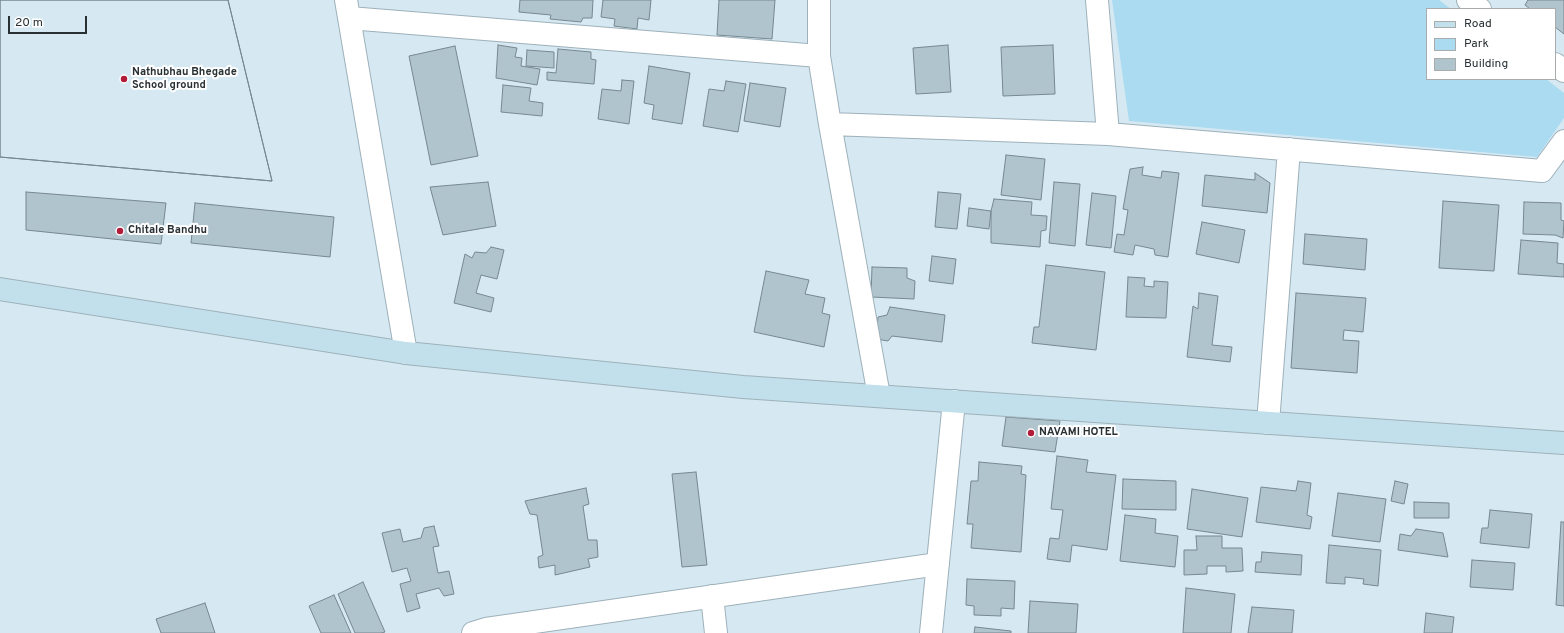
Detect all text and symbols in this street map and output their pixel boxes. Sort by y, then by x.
scale bar [10,8,89,34]
legend [1426,8,1556,80]
text: 20 m [15,15,43,31]
text: Road [1464,16,1492,32]
text: Park [1464,36,1489,52]
text: Building [1464,56,1508,72]
place label: Nathubhau Bhegade School ground [132,66,237,92]
marker: Nathubhau Bhegade School ground [119,74,129,84]
place label: Chitale Bandhu [128,224,207,238]
marker: Chitale Bandhu [115,226,125,236]
place label: NAVAMI HOTEL [1039,426,1118,440]
marker: NAVAMI HOTEL [1026,428,1036,438]

